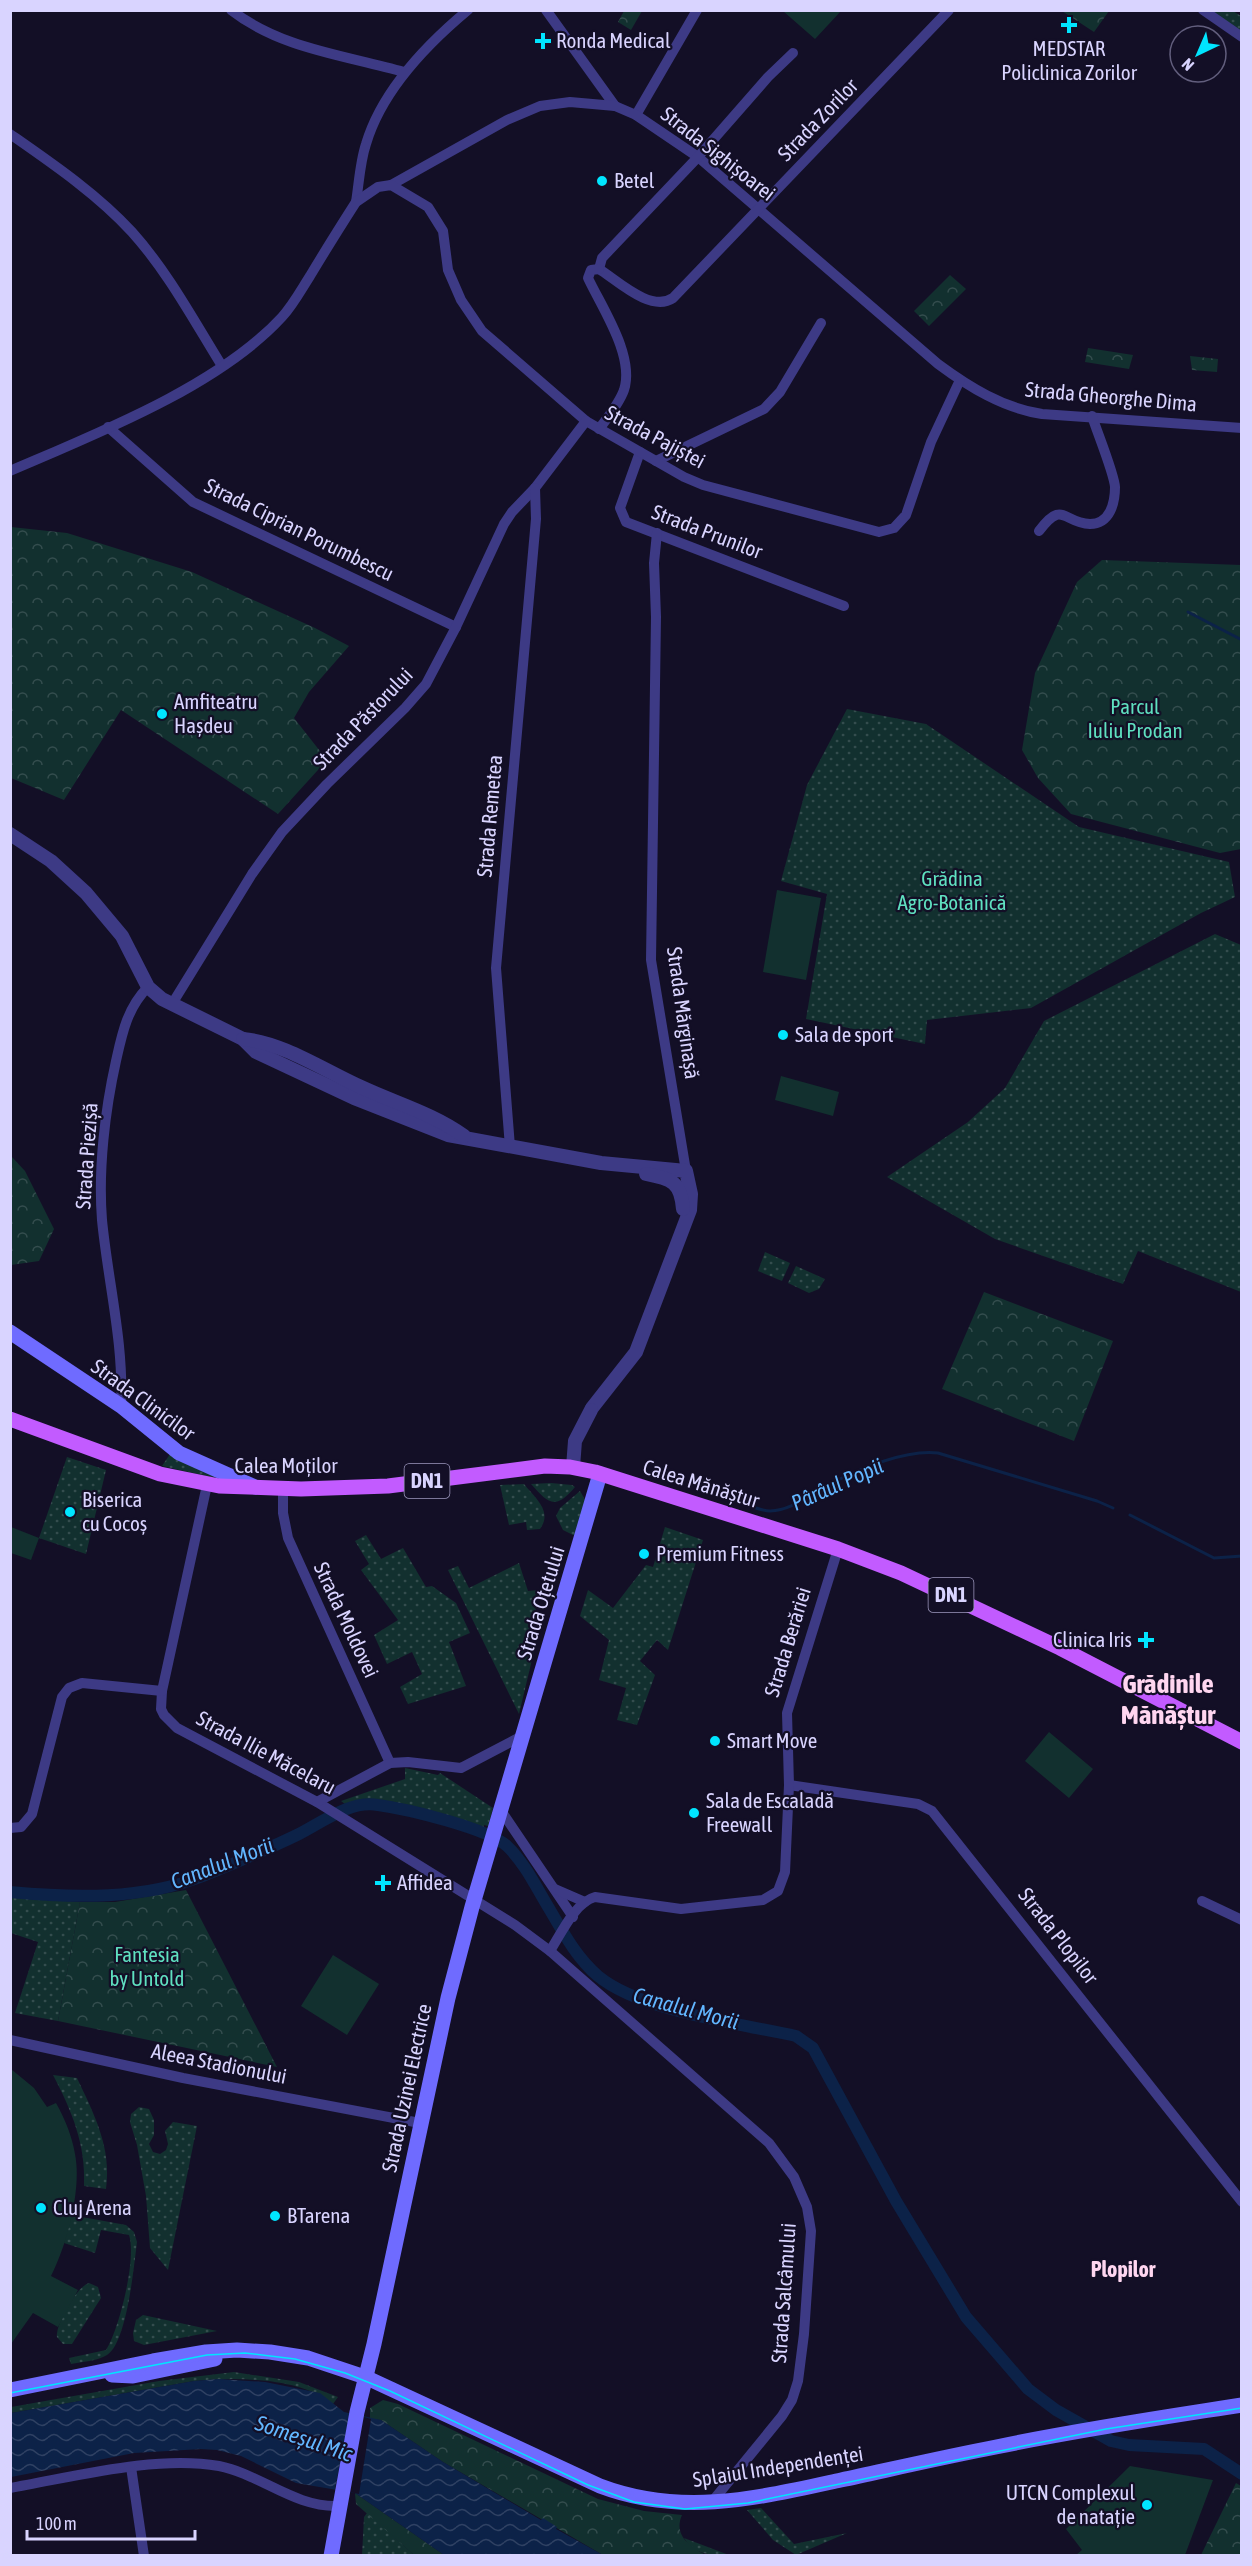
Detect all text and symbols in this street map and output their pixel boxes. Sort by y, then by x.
marker: MEDSTAR Policlinica Zorilor [1060,16,1078,34]
north arrow [1168,24,1228,84]
place label: Ronda Medical [556,28,671,52]
marker: Ronda Medical [534,32,552,50]
place label: MEDSTAR Policlinica Zorilor [1001,36,1138,84]
text: N [1178,55,1197,75]
street label: Strada Zorilor [772,73,863,165]
street label: Strada Sighișoarei [657,101,780,205]
place label: Betel [614,168,655,192]
marker: Betel [595,174,609,188]
street label: Strada Gheorghe Dima [1024,377,1198,415]
street label: Strada Pajiștei [601,400,710,473]
street label: Strada Ciprian Porumbescu [201,473,398,585]
street label: Strada Prunilor [649,499,767,563]
street label: Strada Păstorului [308,662,417,774]
place label: Amfiteatru Hașdeu [174,689,258,737]
park label: Parcul Iuliu Prodan [1087,694,1183,742]
marker: Amfiteatru Hașdeu [155,707,169,721]
street label: Strada Remetea [472,754,506,878]
park label: Grădina Agro-Botanică [898,866,1006,914]
street label: Strada Mărginașă [663,945,705,1081]
place label: Sala de sport [795,1022,893,1046]
marker: Sala de sport [776,1028,790,1042]
street label: Strada Piezișă [70,1102,102,1210]
street label: Strada Clinicilor [87,1354,201,1445]
water label: Pârâul Popii [787,1452,887,1516]
street label: Calea Moților [235,1453,338,1477]
street label: Calea Mănăștur [640,1454,763,1512]
road number: DN1 [404,1464,450,1498]
place label: Biserica cu Cocoș [82,1487,147,1535]
marker: Biserica cu Cocoș [63,1505,77,1519]
place label: Premium Fitness [656,1541,784,1565]
street label: Strada Oțetului [511,1543,569,1662]
marker: Premium Fitness [637,1547,651,1561]
street label: Strada Moldovei [310,1558,384,1681]
road number: DN1 [928,1578,974,1612]
street label: Strada Berăriei [759,1584,815,1699]
place label: Clinica Iris [1053,1627,1132,1651]
marker: Clinica Iris [1137,1631,1155,1649]
district label: Grădinile Mănăștur [1121,1668,1216,1730]
street label: Strada Ilie Măcelaru [193,1705,340,1799]
place label: Smart Move [727,1728,817,1752]
marker: Smart Move [708,1734,722,1748]
place label: Sala de Escaladă Freewall [706,1788,834,1836]
marker: Sala de Escaladă Freewall [687,1806,701,1820]
water label: Canalul Morii [167,1832,277,1894]
place label: Affidea [397,1870,453,1894]
marker: Affidea [374,1874,392,1892]
street label: Strada Plopilor [1014,1883,1104,1989]
park label: Fantesia by Untold [110,1942,184,1990]
water label: Canalul Morii [630,1981,742,2035]
street label: Strada Uzinei Electrice [376,2002,436,2174]
street label: Aleea Stadionului [149,2038,289,2088]
place label: Cluj Arena [53,2195,132,2219]
marker: Cluj Arena [34,2201,48,2215]
place label: BTarena [287,2203,350,2227]
marker: BTarena [268,2209,282,2223]
street label: Strada Salcâmului [766,2222,800,2364]
district label: Plopilor [1091,2256,1156,2282]
water label: Someșul Mic [251,2409,357,2467]
street label: Splaiul Independenței [691,2441,865,2491]
place label: UTCN Complexul de natație [1006,2480,1135,2528]
marker: UTCN Complexul de natație [1140,2498,1154,2512]
scale bar [27,2503,195,2541]
text: 100 m [36,2513,77,2534]

